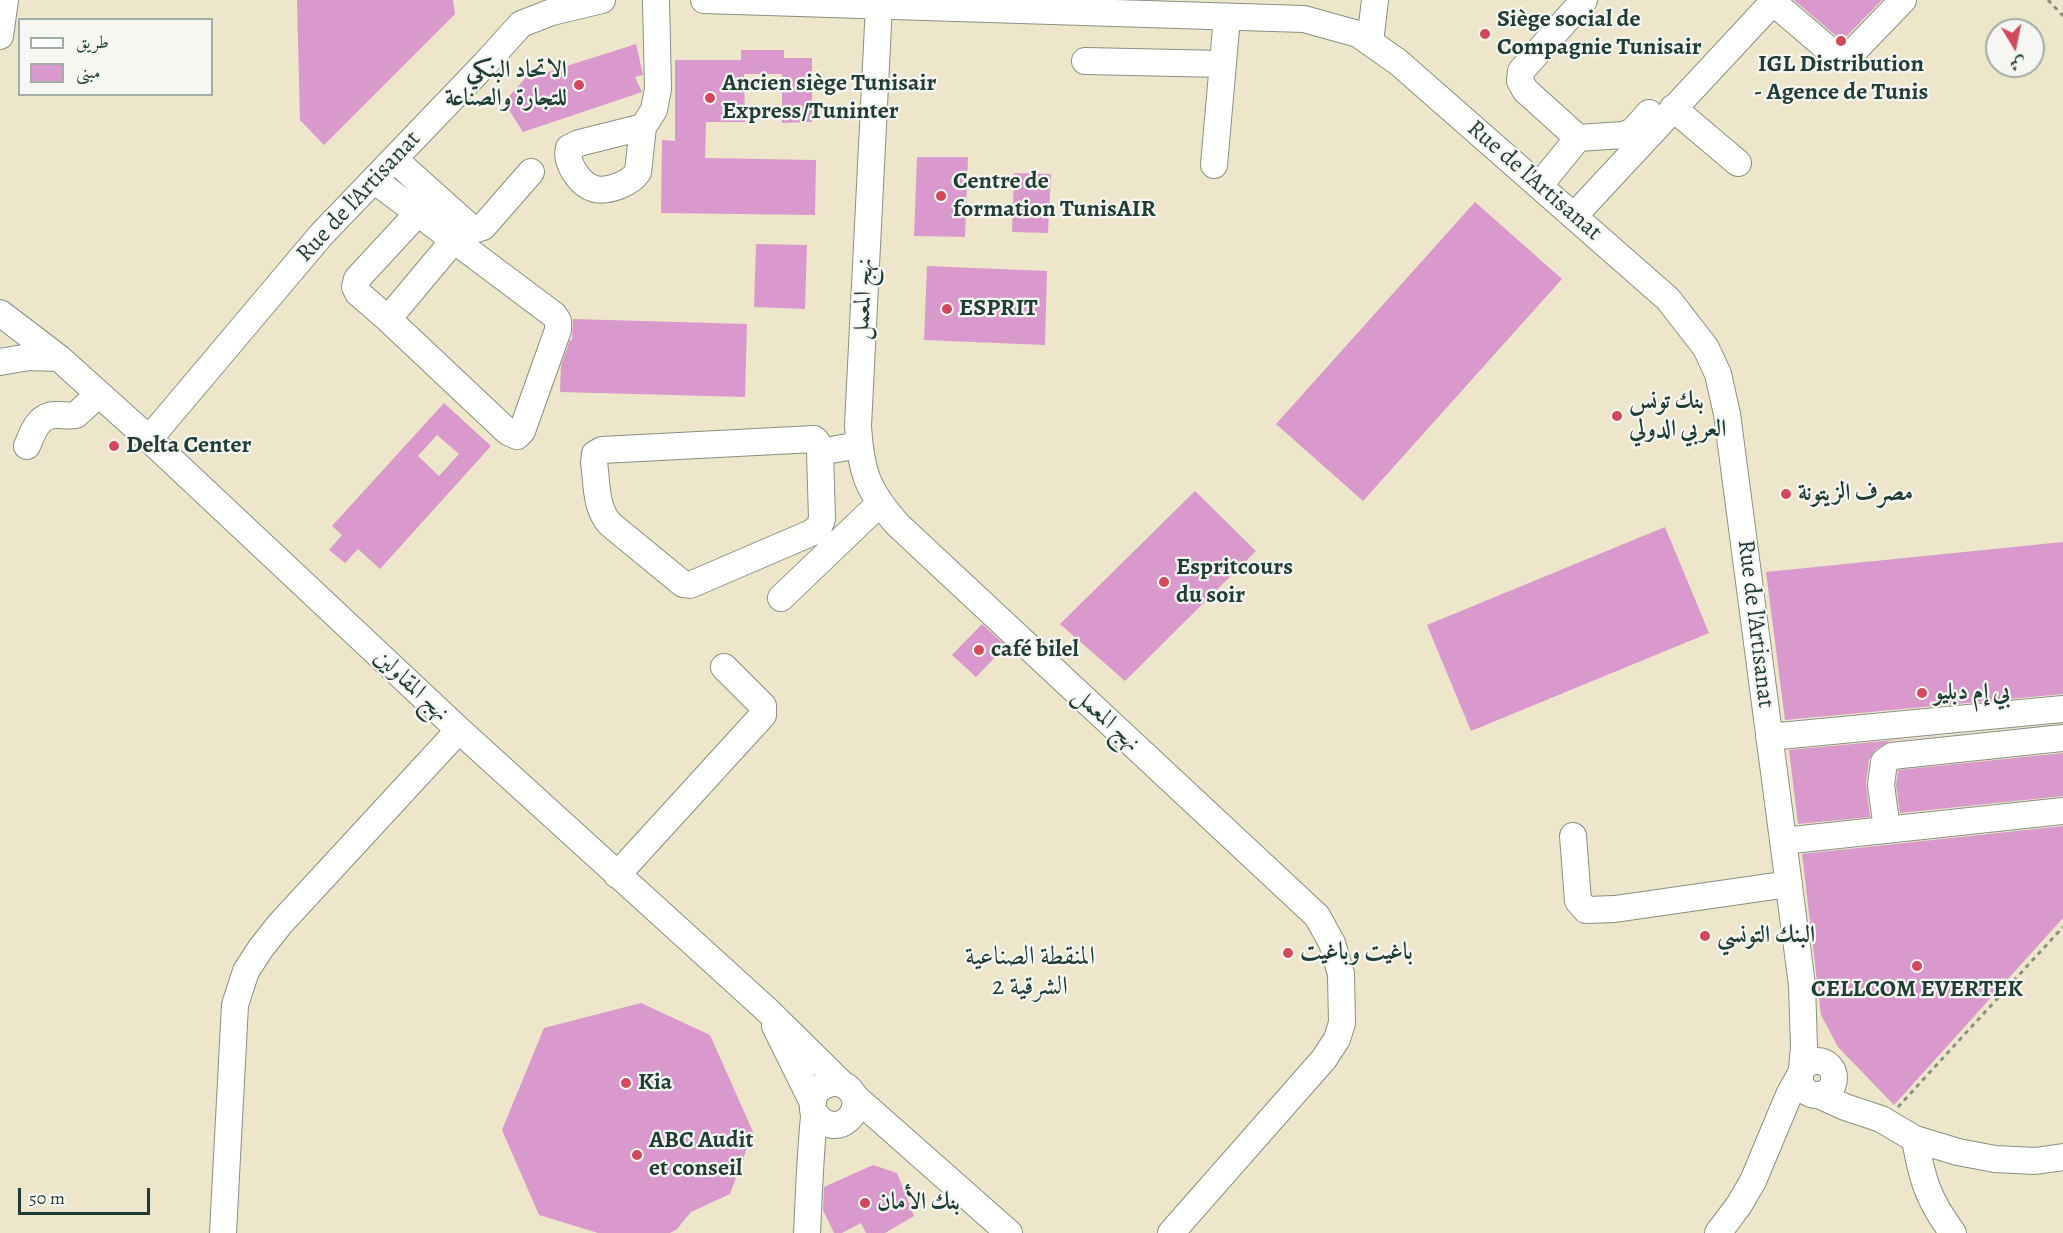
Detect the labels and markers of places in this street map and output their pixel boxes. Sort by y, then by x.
place label: Siège social de Compagnie Tunisair [1497,6,1702,62]
marker: Siège social de Compagnie Tunisair [1478,27,1492,41]
marker: IGL Distribution - Agence de Tunis [1834,34,1848,48]
place label: IGL Distribution - Agence de Tunis [1754,51,1928,107]
place label: الاتحاد البنكي للتجارة والصناعة [445,57,567,113]
place label: Ancien siège Tunisair Express/Tuninter [722,70,936,126]
marker: الاتحاد البنكي للتجارة والصناعة [572,78,586,92]
marker: Ancien siège Tunisair Express/Tuninter [703,91,717,105]
place label: Centre de formation TunisAIR [953,168,1156,224]
marker: Centre de formation TunisAIR [934,189,948,203]
place label: ESPRIT [959,295,1038,323]
marker: ESPRIT [940,302,954,316]
place label: بنك تونس العربي الدولي [1629,388,1726,444]
marker: بنك تونس العربي الدولي [1610,409,1624,423]
place label: Delta Center [126,432,251,460]
marker: Delta Center [107,439,121,453]
place label: مصرف الزيتونة [1798,480,1913,508]
marker: مصرف الزيتونة [1779,487,1793,501]
place label: Espritcours du soir [1176,554,1293,610]
marker: Espritcours du soir [1157,575,1171,589]
place label: café bilel [991,636,1079,664]
marker: café bilel [972,643,986,657]
place label: بي إم دبليو [1934,679,2010,707]
marker: بي إم دبليو [1915,686,1929,700]
place label: البنك التونسي [1717,922,1815,950]
marker: البنك التونسي [1698,929,1712,943]
place label: باغيت وباغيت [1300,939,1413,967]
marker: باغيت وباغيت [1281,946,1295,960]
marker: CELLCOM EVERTEK [1910,959,1924,973]
place label: CELLCOM EVERTEK [1811,976,2023,1004]
place label: Kia [638,1069,672,1097]
marker: Kia [619,1076,633,1090]
place label: ABC Audit et conseil [649,1127,753,1183]
marker: ABC Audit et conseil [630,1148,644,1162]
place label: بنك الأمان [877,1189,960,1217]
marker: بنك الأمان [858,1196,872,1210]

